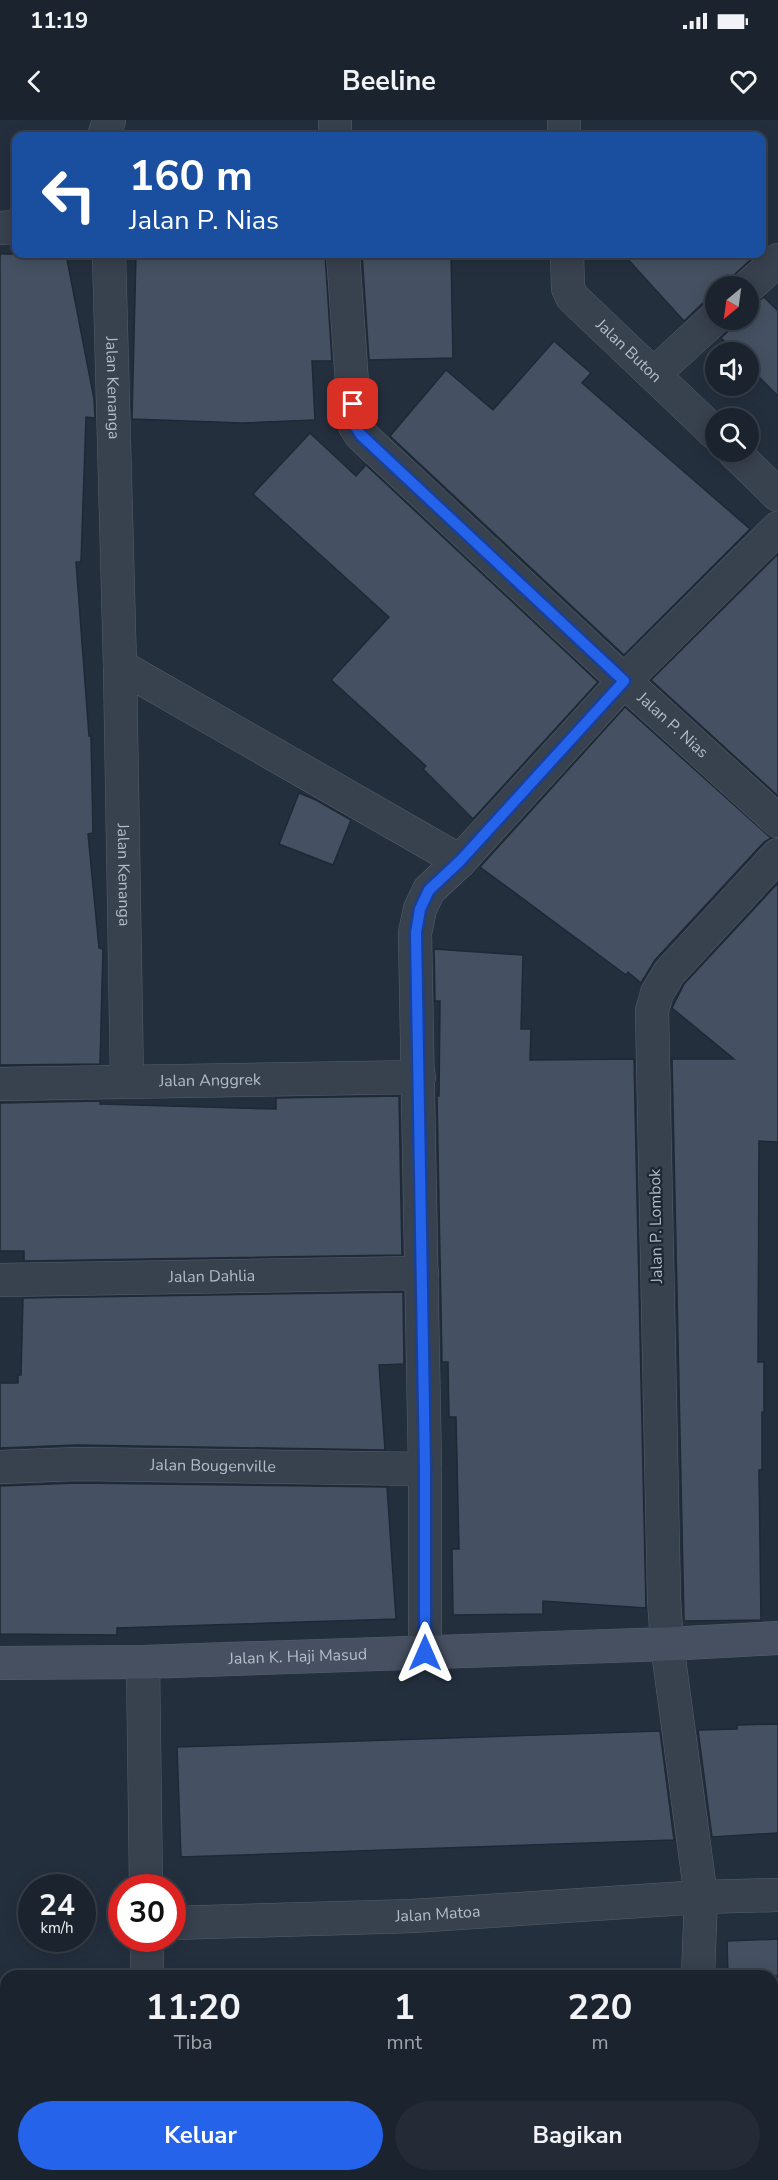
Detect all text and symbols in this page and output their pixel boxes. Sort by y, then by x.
text: 11:19 [30,6,88,36]
text: Beeline [342,63,436,100]
icon: back [18,65,51,98]
icon: heart [727,65,760,98]
text: 160 m [129,148,253,205]
icon: left [30,156,108,234]
text: Jalan P. Nias [129,202,279,239]
north arrow [705,276,759,330]
map controls [705,276,759,462]
street label: Jalan Buton [590,313,666,388]
street label: Jalan Kenanga [100,335,125,440]
button: sound [705,342,759,396]
pin [327,378,378,429]
icon: arrive [336,387,369,420]
button: search [705,408,759,462]
street label: Jalan P. Nias [632,686,713,763]
street label: Jalan Kenanga [112,822,135,927]
street label: Jalan Anggrek [158,1069,262,1092]
street label: Jalan P. Lombok [644,1168,668,1284]
street label: Jalan Dahlia [168,1265,255,1288]
street label: Jalan Bougenville [149,1454,276,1478]
position arrow [393,1621,457,1685]
street label: Jalan K. Haji Masud [227,1643,368,1670]
speed limit sign: 30 [108,1874,186,1952]
text: 24 [39,1885,75,1926]
street label: Jalan Matoa [394,1901,481,1928]
text: km/h [40,1918,74,1938]
text: 11:20 [146,1983,241,2032]
text: 1 [393,1983,415,2032]
text: 220 [568,1983,632,2032]
text: Tiba [174,2029,213,2056]
text: mnt [387,2029,422,2056]
text: m [591,2029,609,2056]
button: Keluar [18,2101,383,2170]
button: Bagikan [395,2101,760,2170]

